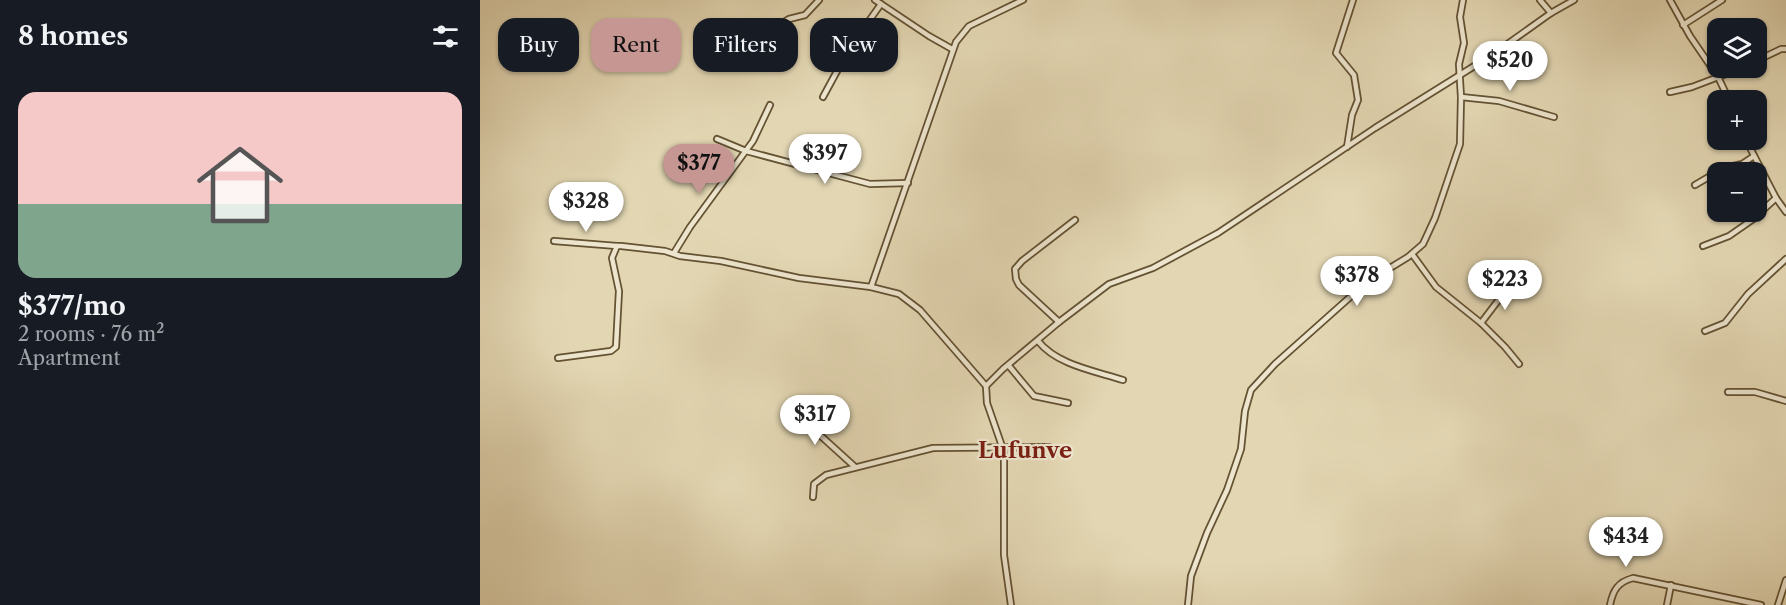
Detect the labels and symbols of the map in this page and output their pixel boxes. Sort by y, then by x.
pin: $520 [1474,41,1546,92]
pin: $397 [789,134,861,185]
pin: $377 [663,144,735,195]
pin: $328 [550,182,622,233]
pin: $378 [1321,256,1393,307]
pin: $223 [1469,260,1541,311]
pin: $317 [779,395,851,446]
district label: Lufunve [978,437,1072,464]
pin: $434 [1590,517,1662,568]

